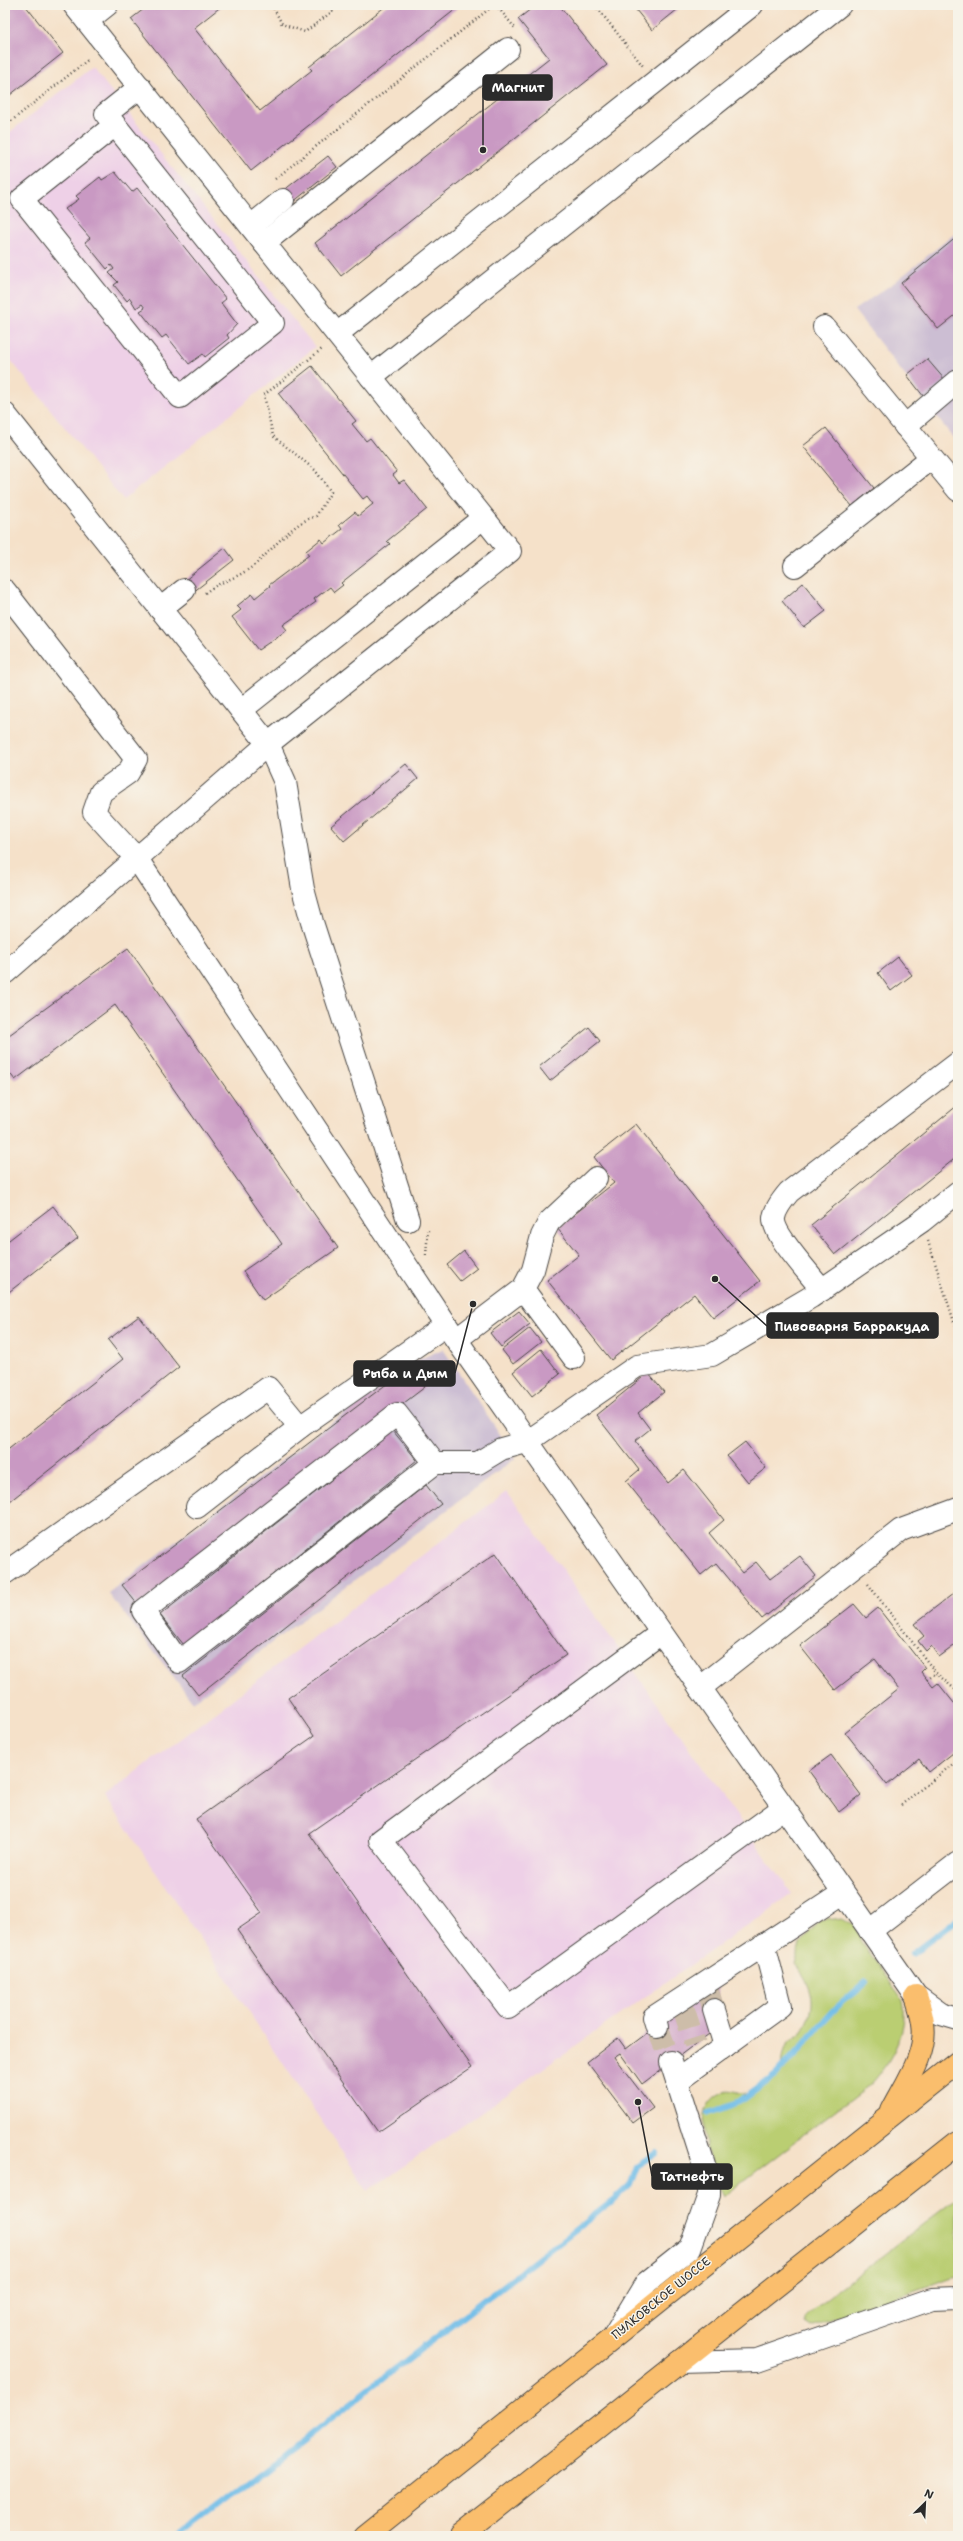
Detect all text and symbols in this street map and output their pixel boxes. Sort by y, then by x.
callout: Магнит [483,75,552,100]
text: Магнит [491,79,545,96]
callout: Пивоварня Барракуда [767,1313,938,1338]
text: Пивоварня Барракуда [775,1318,930,1335]
callout: Рыба и Дым [354,1361,455,1386]
text: Рыба и Дым [363,1365,448,1382]
callout: Татнефть [652,2164,732,2189]
text: Татнефть [660,2168,724,2185]
street label: ПУЛКОВСКОЕ ШОССЕ [608,2253,714,2343]
north arrow [905,2483,945,2523]
text: N [922,2486,936,2503]

